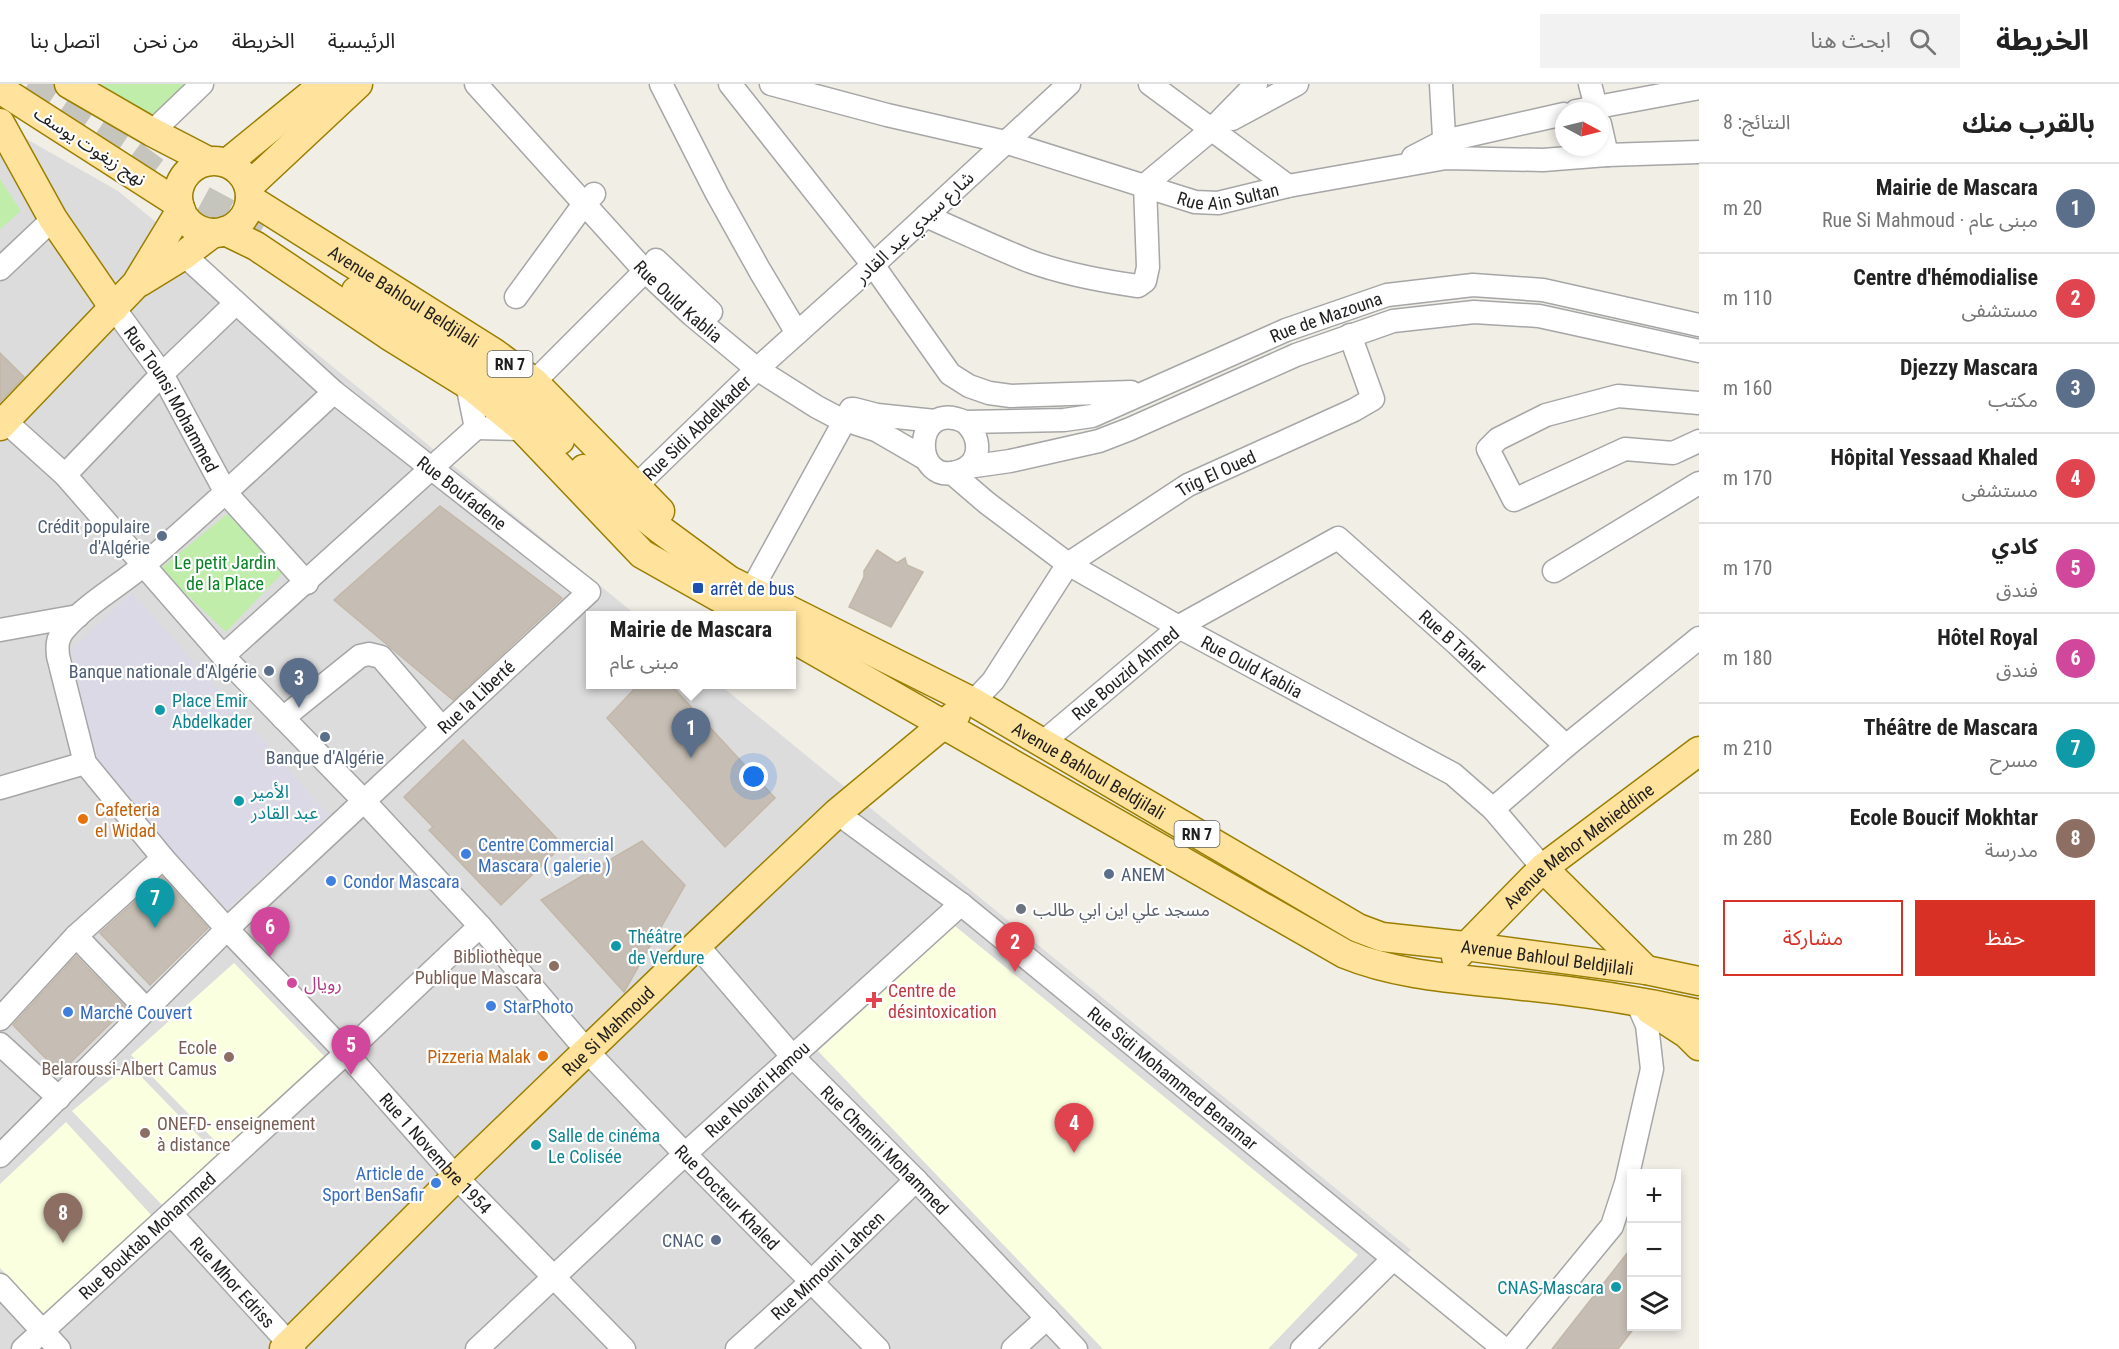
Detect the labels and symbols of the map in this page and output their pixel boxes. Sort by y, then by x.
street label: نهج زيغوت يوسف [29,102,150,192]
north arrow [1555,102,1609,156]
street label: شارع سيدي عبد القادر [850,167,980,291]
street label: Rue Ain Sultan [1175,178,1281,214]
street label: Avenue Bahloul Beldjilali [325,241,483,351]
street label: Rue Ould Kablia [630,256,727,346]
street label: Rue de Mazouna [1266,287,1385,346]
street label: Rue Tounsi Mohammed [120,322,223,476]
road number: RN 7 [488,351,532,377]
street label: Rue Sidi Abdelkader [638,370,755,484]
street label: Trig El Oued [1172,445,1259,501]
street label: Rue Boufadene [413,451,511,534]
place label: Crédit populaire d'Algérie [37,516,150,558]
marker: Crédit populaire d'Algérie [155,529,169,543]
park label: Le petit Jardin de la Place [174,552,276,594]
place label: arrêt de bus [710,578,795,599]
marker: arrêt de bus [691,581,705,595]
street label: Rue B Tahar [1415,605,1492,678]
street label: Rue Bouzid Ahmed [1067,622,1183,724]
street label: Rue Ould Kablia [1198,630,1306,702]
street label: Rue la Liberté [433,656,519,738]
pin: 3 [280,658,318,708]
place label: Banque nationale d'Algérie [69,661,257,682]
marker: Banque nationale d'Algérie [262,664,276,678]
place label: Place Emir Abdelkader [172,690,253,732]
marker: Place Emir Abdelkader [153,703,167,717]
pin: 1 [672,708,710,758]
street label: Avenue Bahloul Beldjilali [1009,717,1169,823]
marker: Banque d'Algérie [318,730,332,744]
place label: Banque d'Algérie [266,747,384,768]
your location [739,762,768,791]
street label: Avenue Mehor Mehieddine [1499,778,1658,913]
place label: الأمير عبد القادر [250,781,318,824]
marker: الأمير عبد القادر [232,794,246,808]
place label: Cafeteria el Widad [95,799,160,841]
marker: Cafeteria el Widad [76,812,90,826]
road number: RN 7 [1174,821,1220,847]
place label: Centre Commercial Mascara ( galerie ) [478,834,614,877]
marker: Centre Commercial Mascara ( galerie ) [459,847,473,861]
place label: ANEM [1121,864,1165,885]
marker: ANEM [1102,867,1116,881]
place label: Condor Mascara [343,871,460,892]
marker: Condor Mascara [324,874,338,888]
pin: 7 [136,878,174,928]
place label: مسجد علي اين ابي طالب [1033,899,1210,923]
marker: مسجد علي اين ابي طالب [1014,902,1028,916]
pin: 6 [250,908,290,957]
pin: 2 [996,922,1034,972]
place label: Théâtre de Verdure [628,926,704,968]
street label: Avenue Bahloul Beldjilali [1460,935,1635,979]
marker: Théâtre de Verdure [609,939,623,953]
place label: Bibliothèque Publique Mascara [415,946,542,988]
marker: Bibliothèque Publique Mascara [547,959,561,973]
place label: رويال [304,973,342,995]
marker: رويال [285,976,299,990]
place label: Centre de désintoxication [888,980,997,1022]
street label: Rue Si Mahmoud [557,982,658,1080]
marker: Centre de désintoxication [865,991,883,1009]
place label: StarPhoto [503,996,574,1017]
marker: StarPhoto [484,999,498,1013]
place label: Marché Couvert [80,1002,192,1023]
street label: Rue Sidi Mohammed Benamar [1084,1002,1263,1154]
marker: Marché Couvert [61,1005,75,1019]
pin: 5 [332,1026,370,1075]
street label: Rue Nouari Hamou [700,1036,813,1141]
place label: Ecole Belaroussi-Albert Camus [41,1037,217,1079]
place label: Pizzeria Malak [427,1046,531,1067]
marker: Pizzeria Malak [536,1049,550,1063]
marker: Ecole Belaroussi-Albert Camus [222,1050,236,1064]
street label: Rue Chenini Mohammed [817,1081,953,1218]
street label: Rue 1 Novembre 1954 [376,1088,496,1218]
pin: 4 [1054,1104,1094,1153]
place label: ONEFD- enseignement à distance [157,1113,315,1155]
place label: Salle de cinéma Le Colisée [548,1125,660,1167]
marker: ONEFD- enseignement à distance [138,1126,152,1140]
marker: Salle de cinéma Le Colisée [529,1138,543,1152]
street label: Rue Docteur Khaled [671,1140,784,1254]
place label: Article de Sport BenSafir [322,1163,425,1205]
street label: Rue Bouktab Mohammed [74,1168,220,1303]
marker: Article de Sport BenSafir [429,1176,443,1190]
pin: 8 [44,1194,82,1243]
street label: Rue Mimouni Lahcen [766,1207,888,1324]
place label: CNAC [662,1230,704,1251]
street label: Rue Mhor Edriss [186,1232,280,1332]
marker: CNAC [709,1233,723,1247]
place label: CNAS-Mascara [1497,1277,1604,1298]
marker: CNAS-Mascara [1609,1280,1623,1294]

